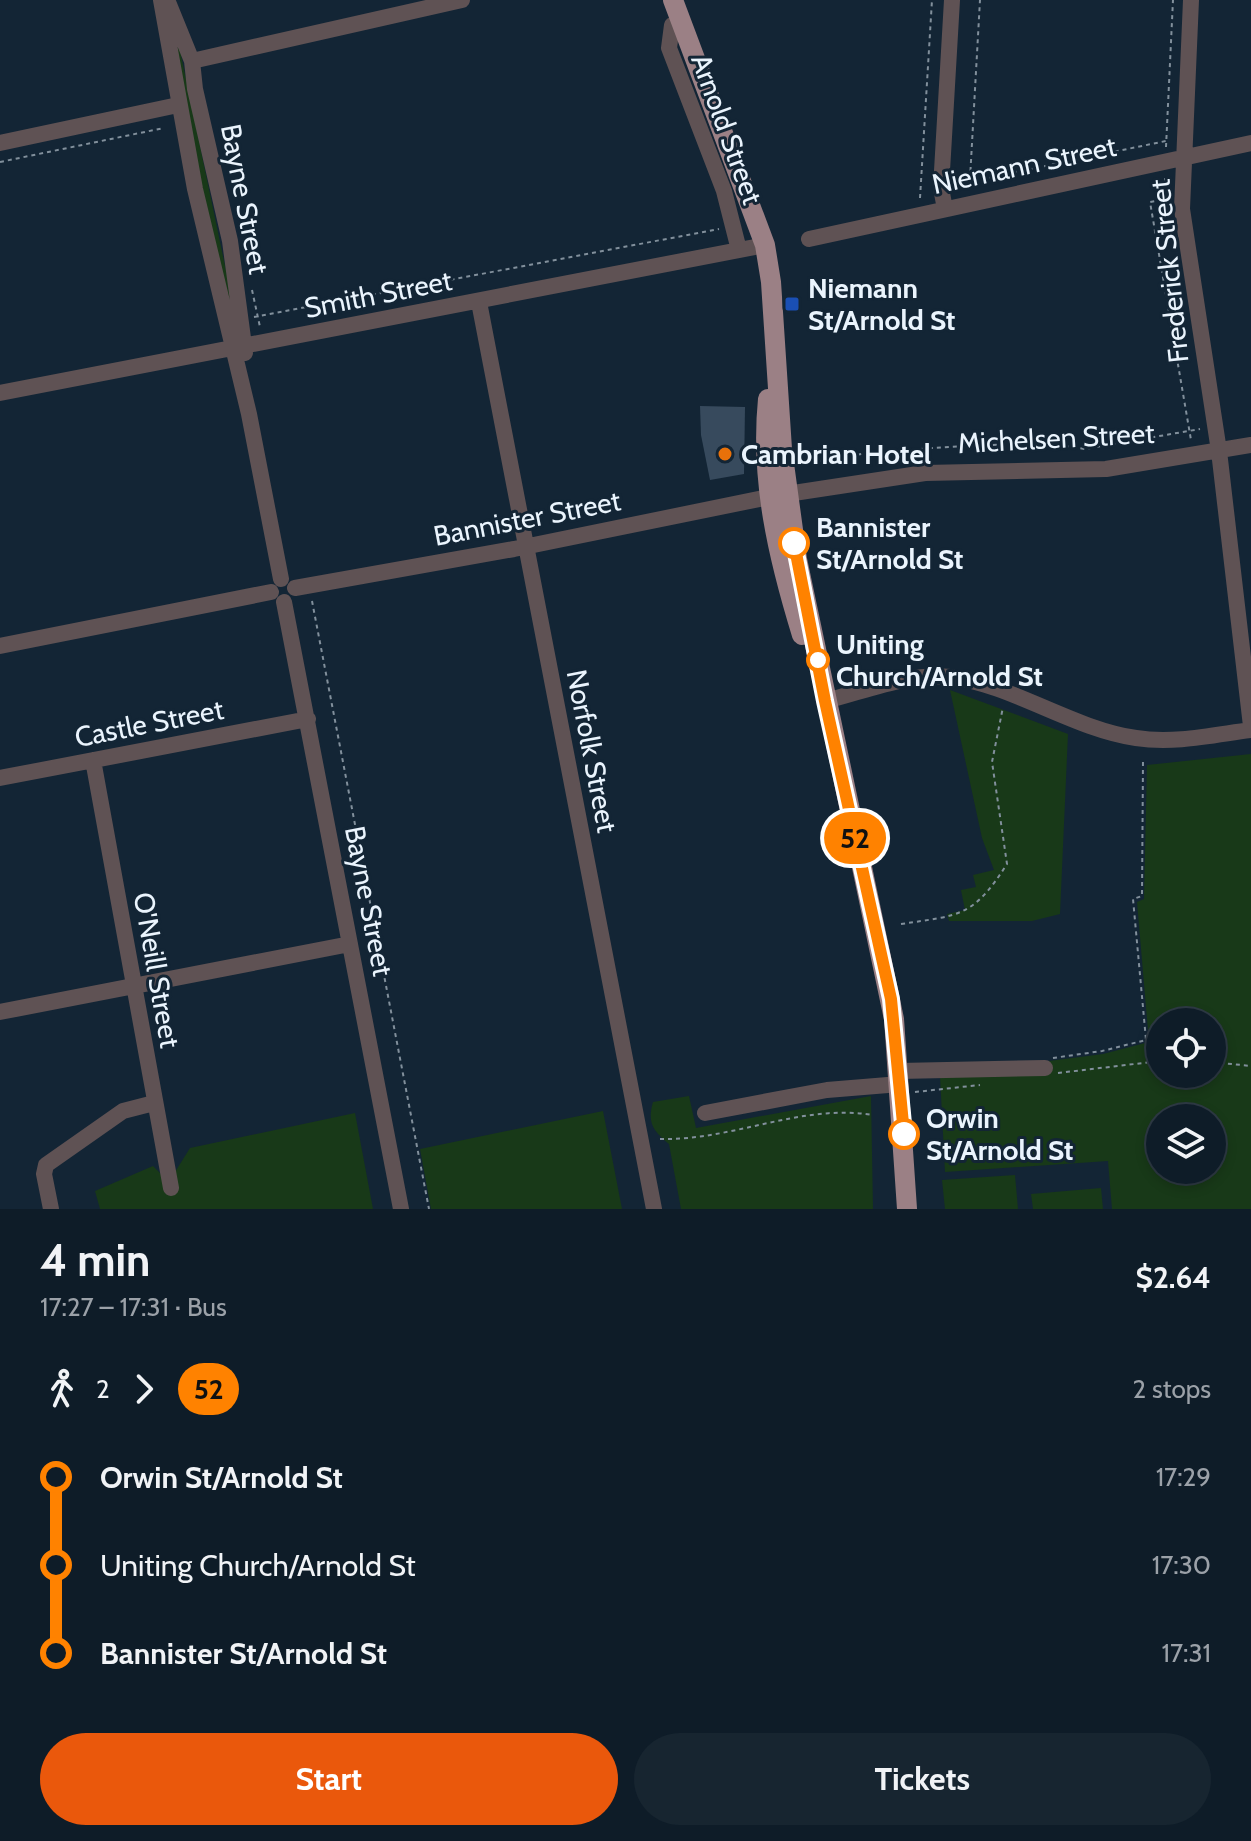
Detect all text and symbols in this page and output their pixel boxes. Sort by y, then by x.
street label: Arnold Street [684,49,770,209]
street label: Bayne Street [214,121,276,277]
street label: Niemann Street [929,129,1119,201]
street label: Frederick Street [1142,178,1196,364]
street label: Smith Street [301,263,455,325]
place label: Niemann St/Arnold St [808,271,955,337]
marker: Niemann St/Arnold St [783,295,801,313]
street label: Michelsen Street [957,416,1155,460]
place label: Cambrian Hotel [741,437,931,471]
marker: Cambrian Hotel [716,445,734,463]
street label: Bannister Street [431,483,623,553]
place label: Bannister St/Arnold St [816,510,963,576]
marker: Bannister St/Arnold St [779,528,809,558]
place label: Uniting Church/Arnold St [836,627,1043,693]
marker: Uniting Church/Arnold St [807,649,829,671]
street label: Norfolk Street [560,667,624,835]
street label: Castle Street [72,692,226,754]
line badge: 52 [819,812,891,864]
text: 52 [840,821,870,855]
street label: Bayne Street [338,823,400,979]
street label: O'Neill Street [127,890,187,1050]
map controls [1146,1008,1226,1184]
button: locate [1146,1008,1226,1088]
place label: Orwin St/Arnold St [926,1101,1073,1167]
button: layers [1146,1104,1226,1184]
marker: Orwin St/Arnold St [889,1119,919,1149]
text: 4 min [40,1234,150,1287]
text: $2.64 [1136,1259,1211,1296]
text: 17:27 – 17:31 · Bus [40,1291,227,1323]
icon: walk [40,1367,84,1411]
icon: forward [122,1367,166,1411]
text: 52 [194,1372,223,1406]
text: 2 [96,1373,110,1405]
text: 2 stops [1133,1373,1211,1405]
text: Orwin St/Arnold St [100,1459,343,1496]
text: 17:29 [1156,1461,1211,1493]
text: Uniting Church/Arnold St [100,1547,416,1584]
text: 17:30 [1152,1549,1211,1581]
text: Bannister St/Arnold St [100,1635,387,1672]
text: 17:31 [1161,1637,1211,1669]
button: Start [40,1733,618,1825]
button: Tickets [634,1733,1211,1825]

